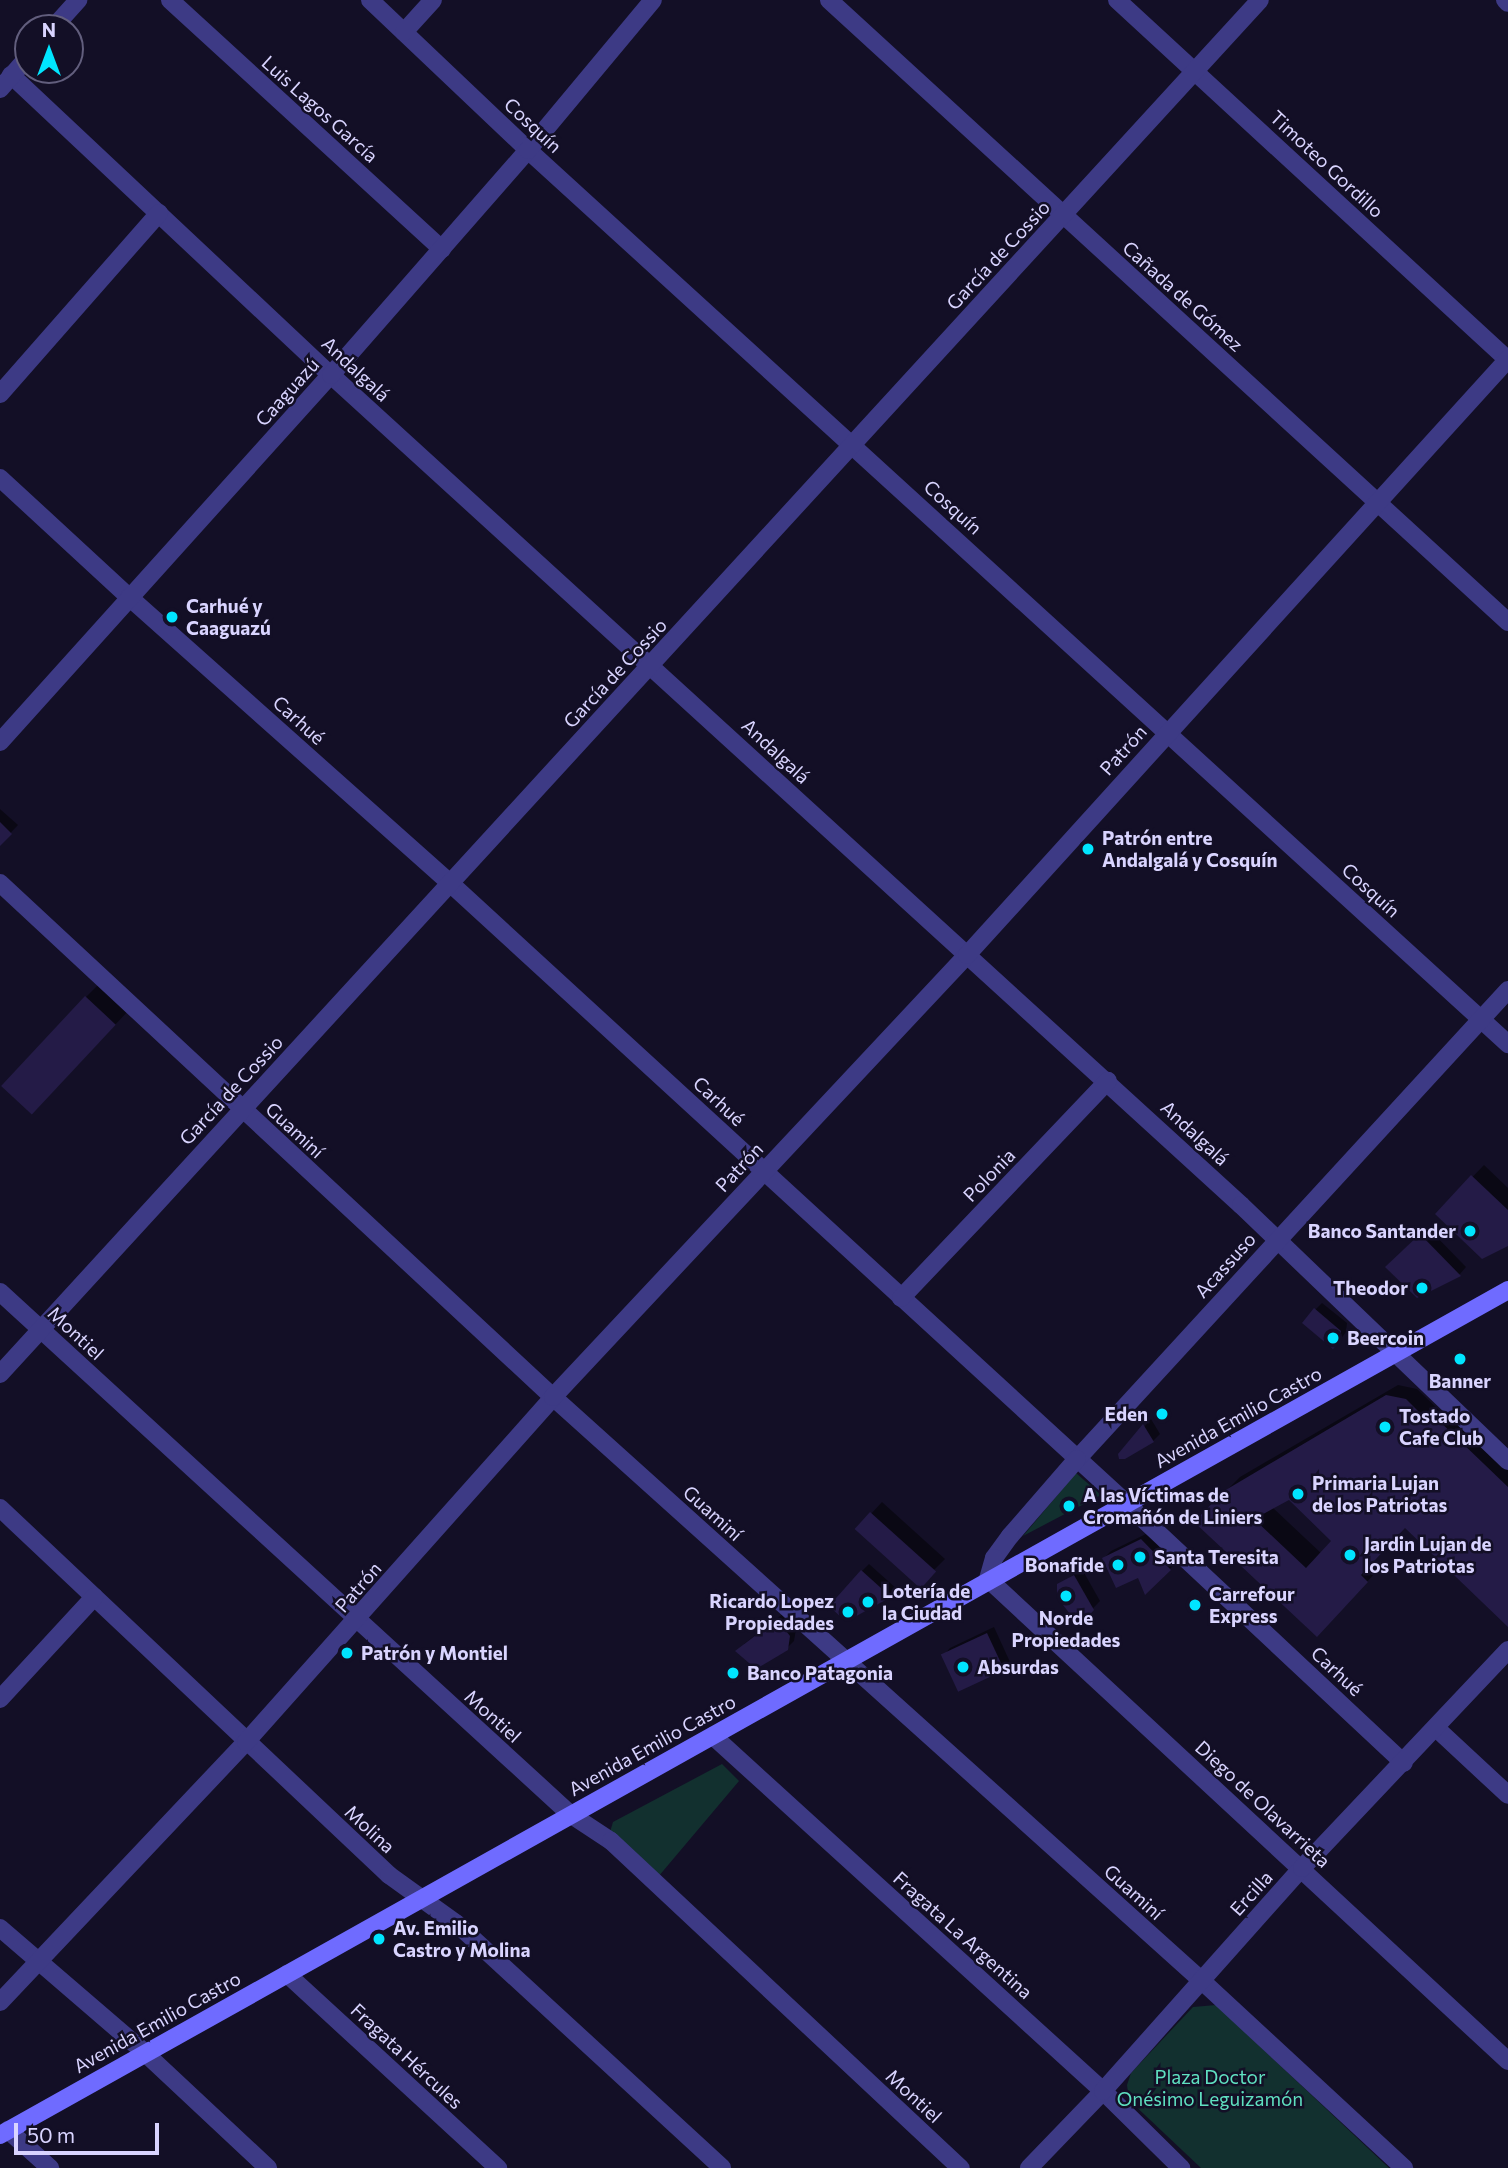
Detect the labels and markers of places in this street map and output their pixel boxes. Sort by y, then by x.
place label: Carhué y Caaguazú [186,595,271,639]
marker: Carhué y Caaguazú [164,609,180,625]
place label: Patrón entre Andalgalá y Cosquín [1102,827,1277,871]
marker: Patrón entre Andalgalá y Cosquín [1080,841,1096,857]
place label: Banco Santander [1308,1220,1456,1242]
marker: Banco Santander [1462,1223,1478,1239]
place label: Theodor [1333,1277,1408,1299]
marker: Theodor [1414,1280,1430,1296]
place label: Beercoin [1347,1327,1424,1349]
marker: Beercoin [1325,1330,1341,1346]
marker: Banner [1452,1351,1468,1367]
place label: Banner [1429,1370,1491,1392]
place label: Eden [1105,1403,1148,1425]
place label: Tostado Cafe Club [1399,1405,1483,1449]
marker: Eden [1154,1406,1170,1422]
marker: Tostado Cafe Club [1377,1419,1393,1435]
place label: Primaria Lujan de los Patriotas [1312,1472,1447,1516]
place label: A las Víctimas de Cromañón de Liniers [1083,1484,1262,1528]
marker: Primaria Lujan de los Patriotas [1290,1486,1306,1502]
marker: A las Víctimas de Cromañón de Liniers [1061,1498,1077,1514]
place label: Jardin Lujan de los Patriotas [1364,1533,1492,1577]
place label: Santa Teresita [1154,1546,1279,1568]
marker: Jardin Lujan de los Patriotas [1342,1547,1358,1563]
marker: Santa Teresita [1132,1549,1148,1565]
place label: Bonafide [1025,1554,1104,1576]
marker: Bonafide [1110,1557,1126,1573]
place label: Lotería de la Ciudad [882,1580,970,1624]
place label: Carrefour Express [1209,1583,1295,1627]
marker: Norde Propiedades [1058,1588,1074,1604]
place label: Ricardo Lopez Propiedades [709,1590,834,1634]
marker: Lotería de la Ciudad [860,1594,876,1610]
marker: Carrefour Express [1187,1597,1203,1613]
marker: Ricardo Lopez Propiedades [840,1604,856,1620]
place label: Norde Propiedades [1012,1607,1120,1651]
place label: Patrón y Montiel [361,1642,508,1664]
marker: Patrón y Montiel [339,1645,355,1661]
place label: Absurdas [977,1656,1059,1678]
marker: Absurdas [955,1659,971,1675]
place label: Banco Patagonia [747,1662,893,1684]
marker: Banco Patagonia [725,1665,741,1681]
place label: Av. Emilio Castro y Molina [393,1917,530,1961]
marker: Av. Emilio Castro y Molina [371,1931,387,1947]

